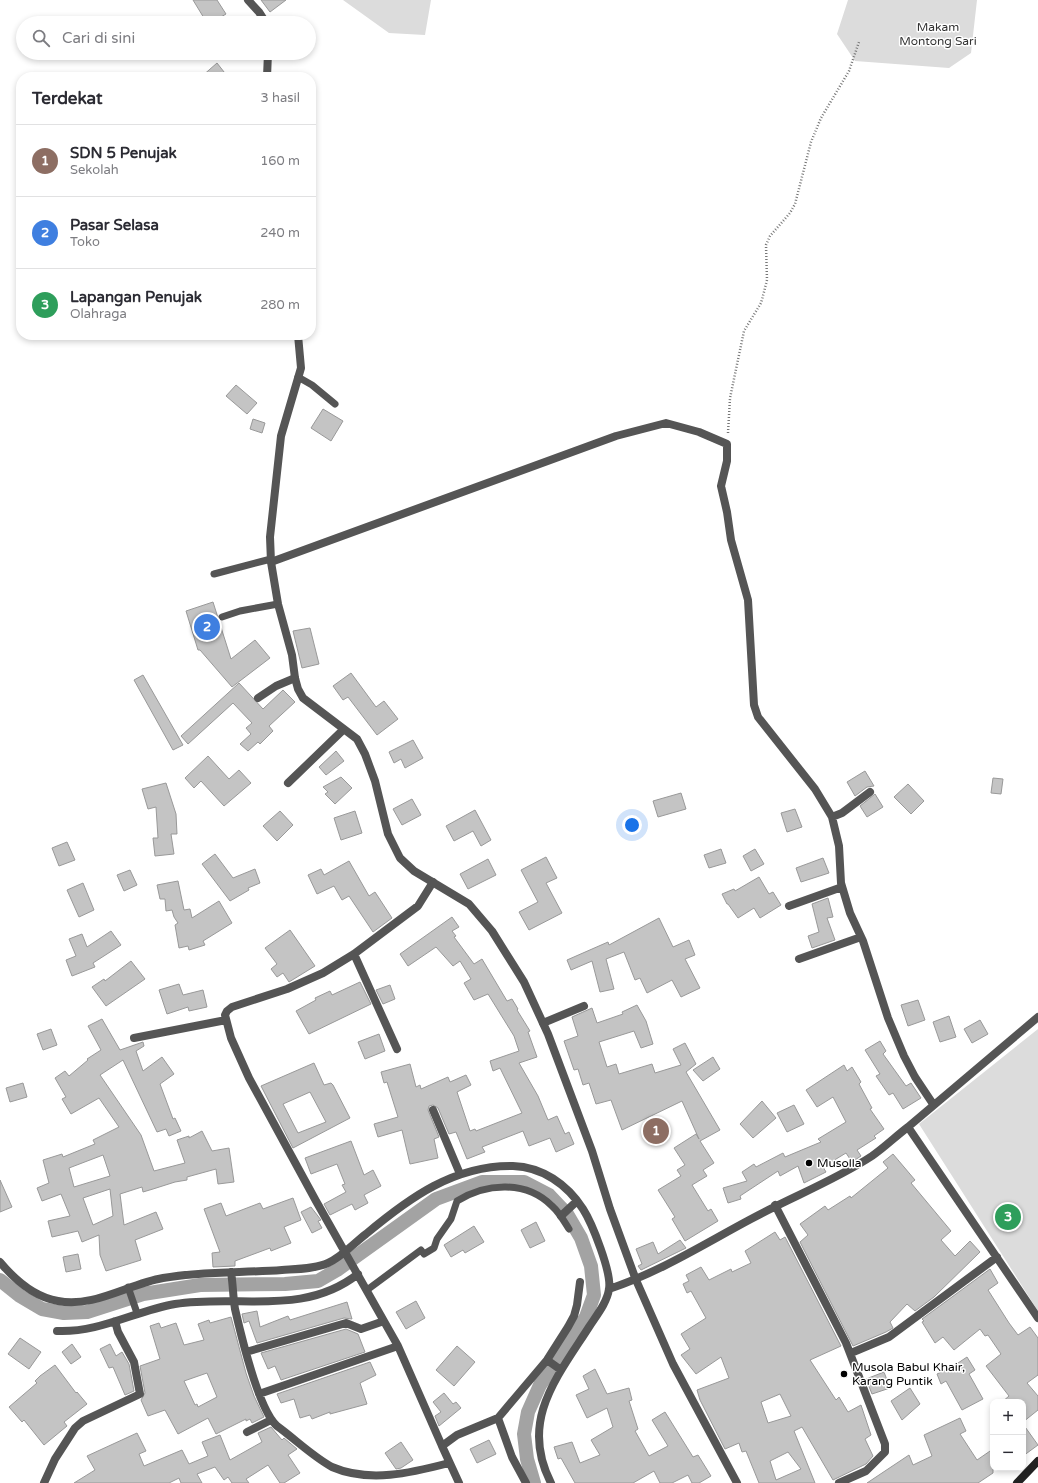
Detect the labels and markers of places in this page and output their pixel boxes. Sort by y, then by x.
pin: 2 [194,612,220,642]
pin: 1 [643,1116,669,1146]
place label: Musolla [817,1156,862,1170]
marker: Musolla [804,1158,814,1168]
pin: 3 [995,1202,1021,1232]
place label: Musola Babul Khair, Karang Puntik [852,1360,965,1388]
marker: Musola Babul Khair, Karang Puntik [839,1369,849,1379]

